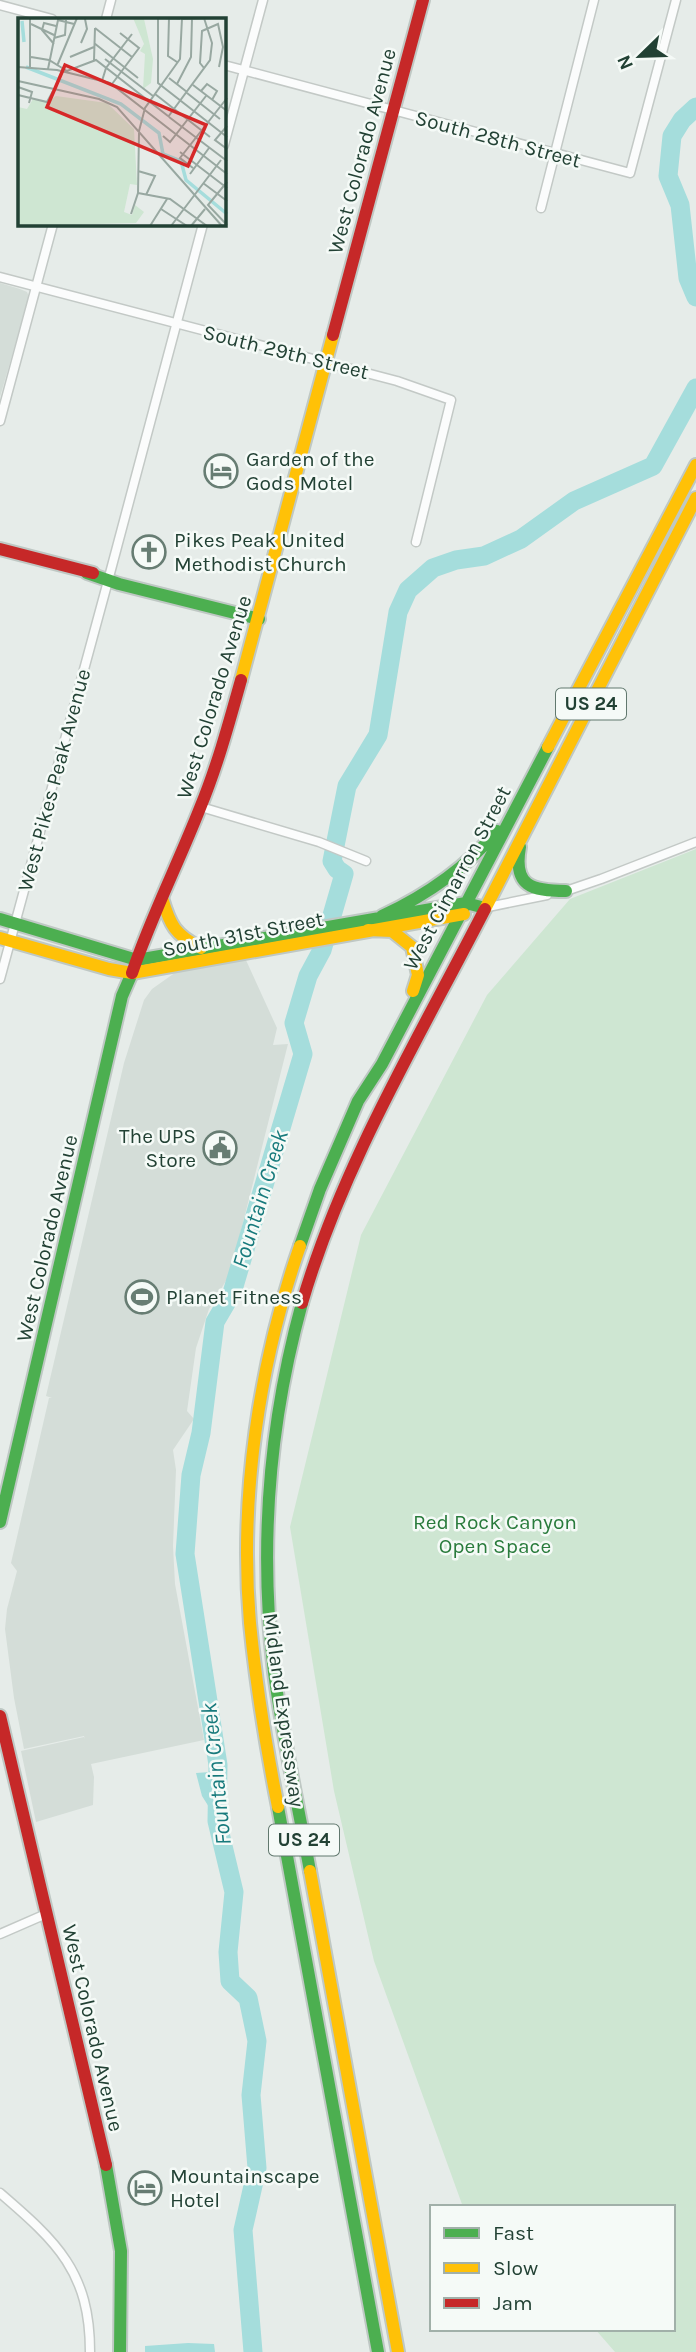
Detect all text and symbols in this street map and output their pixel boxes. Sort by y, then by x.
inset map [18,18,226,226]
north arrow [605,21,675,91]
street label: West Colorado Avenue [323,46,401,256]
text: N [612,52,638,73]
street label: South 28th Street [412,105,584,173]
street label: South 29th Street [201,320,371,384]
place label: Garden of the Gods Motel [246,447,375,495]
hotel icon: Garden of the Gods Motel [202,452,240,490]
place label: Pikes Peak United Methodist Church [174,528,347,576]
church icon: Pikes Peak United Methodist Church [130,533,168,571]
street label: West Colorado Avenue [172,592,256,802]
street label: West Pikes Peak Avenue [13,666,95,894]
road number: US 24 [556,688,626,720]
street label: West Cimarron Street [398,782,516,974]
street label: South 31st Street [161,907,326,961]
place label: The UPS Store [119,1124,196,1172]
water label: Fountain Creek [226,1126,294,1271]
public building icon: The UPS Store [201,1129,239,1167]
street label: West Colorado Avenue [11,1132,83,1344]
sports icon: Planet Fitness [123,1278,161,1316]
place label: Planet Fitness [166,1285,302,1309]
park label: Red Rock Canyon Open Space [413,1510,577,1558]
street label: Midland Expressway [258,1611,310,1809]
water label: Fountain Creek [195,1701,237,1847]
road number: US 24 [269,1824,339,1856]
street label: West Colorado Avenue [57,1922,129,2134]
place label: Mountainscape Hotel [170,2164,320,2212]
hotel icon: Mountainscape Hotel [126,2169,164,2207]
legend [430,2205,675,2331]
text: Fast [493,2221,534,2245]
text: Slow [493,2256,538,2280]
text: Jam [493,2291,533,2315]

